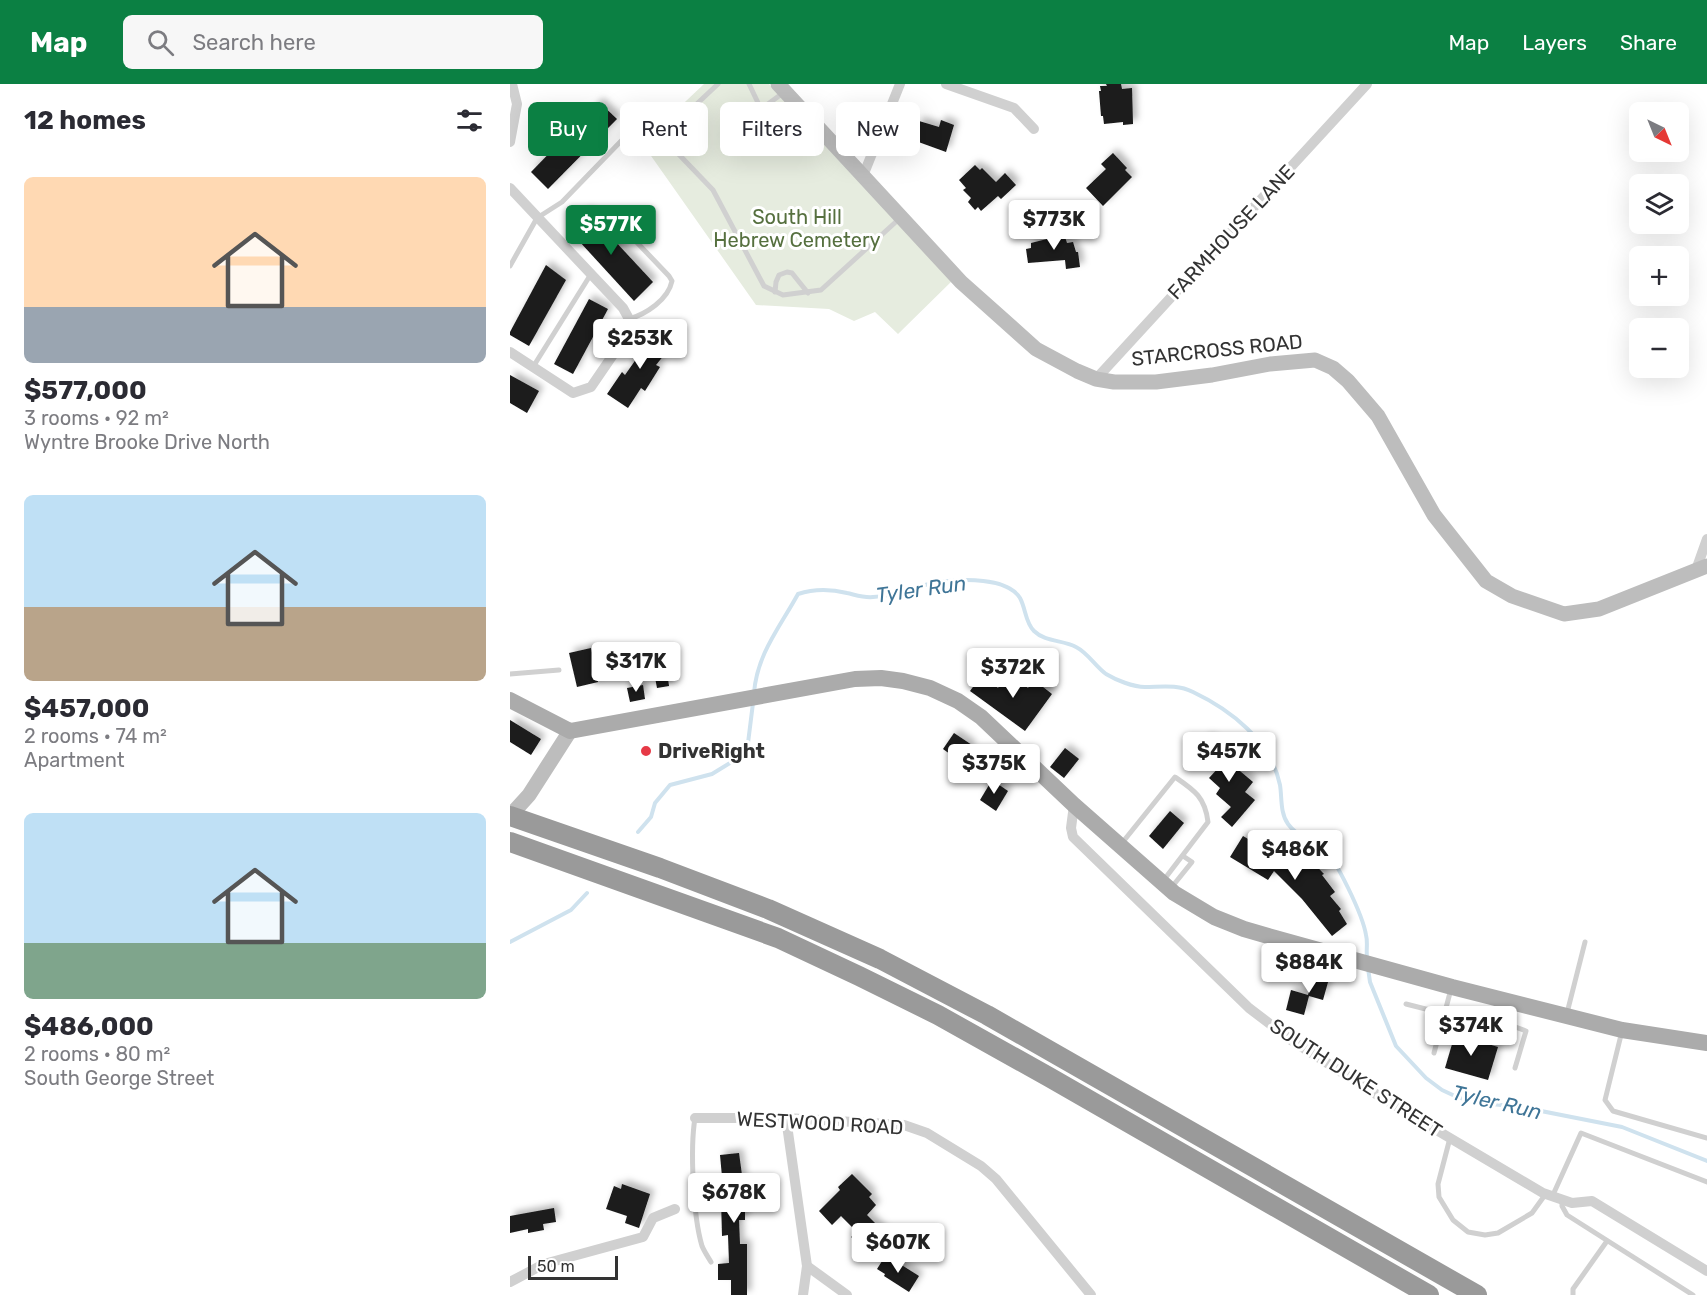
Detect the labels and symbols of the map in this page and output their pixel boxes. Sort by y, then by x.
north arrow [1629,102,1689,162]
street label: FARMHOUSE LANE [1162,160,1300,304]
pin: $773K [1012,200,1096,251]
pin: $577K [569,205,653,256]
park label: South Hill Hebrew Cemetery [713,205,881,252]
pin: $253K [598,319,682,370]
street label: STARCROSS ROAD [1130,329,1304,371]
water label: Tyler Run [874,570,968,608]
pin: $317K [594,642,678,693]
pin: $372K [971,648,1055,699]
pin: $457K [1187,732,1271,783]
place label: DriveRight [658,739,765,763]
marker: DriveRight [639,744,653,758]
pin: $375K [952,744,1036,795]
pin: $486K [1253,830,1337,881]
pin: $884K [1267,943,1351,994]
pin: $374K [1429,1006,1513,1057]
street label: SOUTH DUKE STREET [1265,1013,1447,1143]
water label: Tyler Run [1450,1080,1544,1124]
street label: WESTWOOD ROAD [736,1107,904,1139]
pin: $678K [692,1173,776,1224]
pin: $607K [856,1223,940,1274]
scale bar [528,1253,618,1280]

